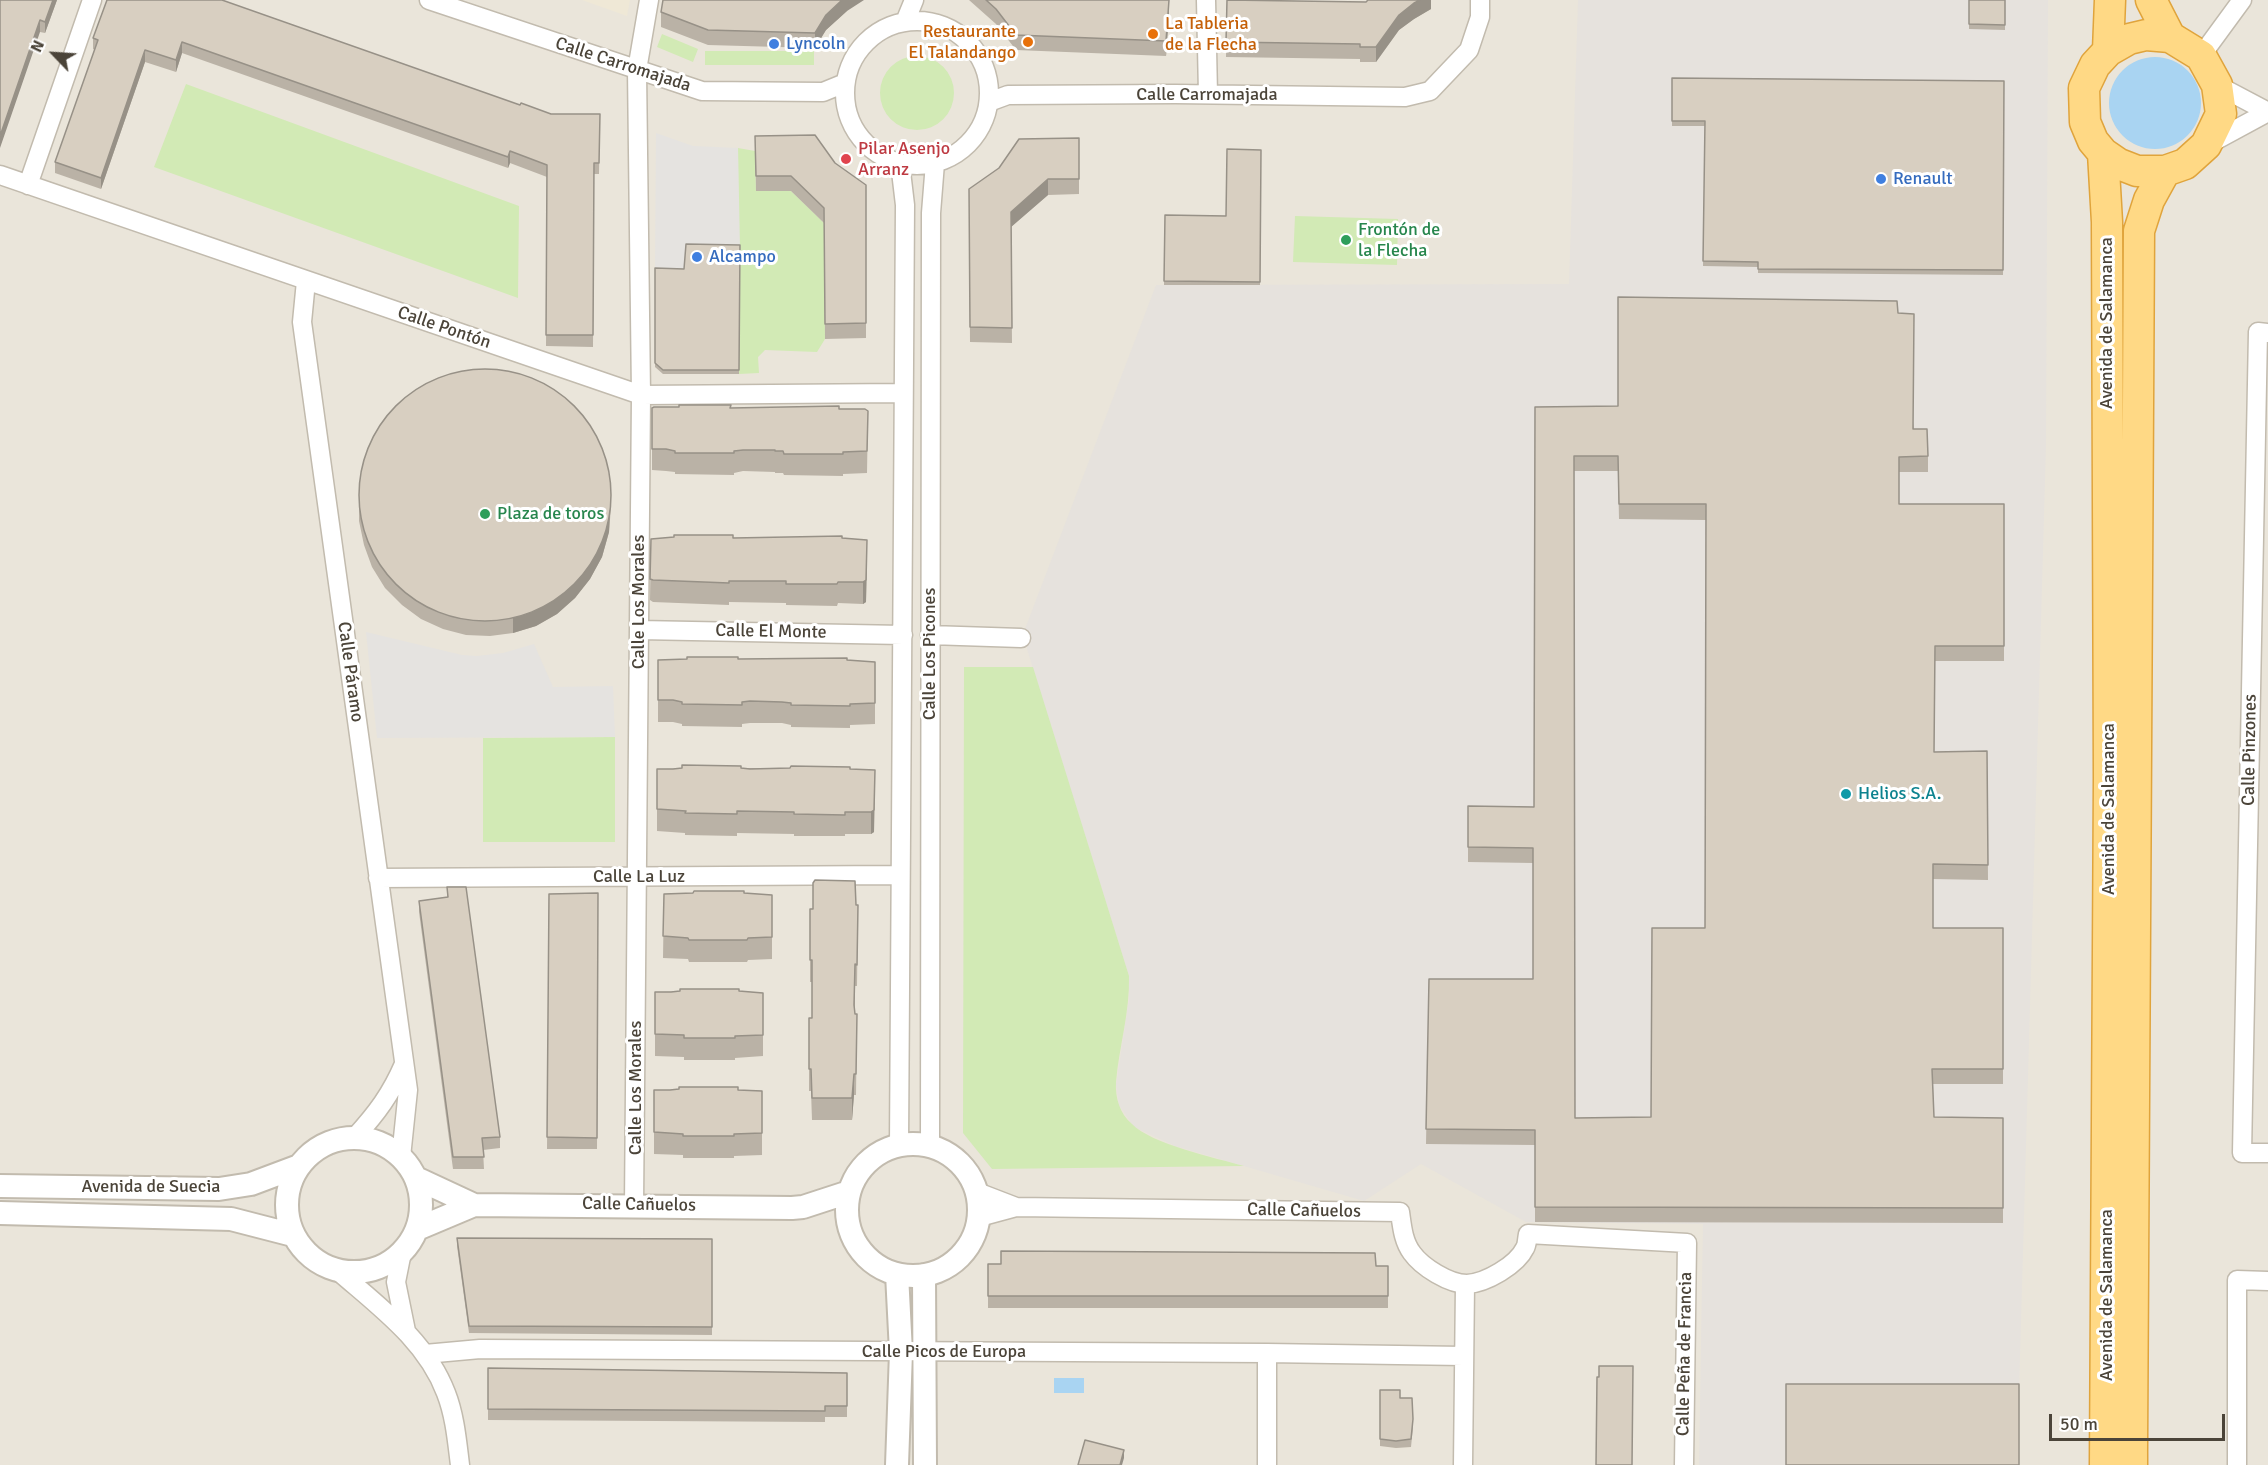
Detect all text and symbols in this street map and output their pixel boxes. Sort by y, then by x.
place label: La Tableria de la Flecha [1165,13,1257,56]
place label: Restaurante El Talandango [908,21,1016,63]
north arrow [24,24,84,84]
marker: La Tableria de la Flecha [1146,27,1160,41]
street label: Calle Carromajada [552,33,694,97]
place label: Lyncoln [786,33,846,55]
marker: Restaurante El Talandango [1021,35,1035,49]
text: N [26,37,49,56]
marker: Lyncoln [767,37,781,51]
street label: Calle Carromajada [1136,84,1278,106]
place label: Pilar Asenjo Arranz [858,138,950,180]
marker: Pilar Asenjo Arranz [839,152,853,166]
place label: Renault [1893,168,1953,190]
marker: Renault [1874,172,1888,186]
place label: Frontón de la Flecha [1358,219,1440,262]
marker: Frontón de la Flecha [1339,233,1353,247]
street label: Avenida de Salamanca [2096,237,2118,409]
place label: Alcampo [709,246,776,268]
marker: Alcampo [690,250,704,264]
street label: Calle Pontón [395,302,493,354]
place label: Plaza de toros [497,503,604,525]
marker: Plaza de toros [478,507,492,521]
street label: Calle Los Morales [628,535,650,669]
street label: Calle Los Picones [919,588,941,720]
street label: Calle Páramo [332,620,368,724]
street label: Calle El Monte [715,620,827,644]
street label: Calle Pinzones [2238,694,2262,806]
street label: Avenida de Salamanca [2098,723,2120,895]
place label: Helios S.A. [1858,783,1942,805]
marker: Helios S.A. [1839,787,1853,801]
street label: Calle La Luz [593,866,685,888]
street label: Calle Los Morales [625,1021,647,1155]
street label: Avenida de Suecia [82,1176,220,1198]
street label: Calle Cañuelos [582,1193,696,1217]
street label: Calle Cañuelos [1247,1199,1361,1223]
street label: Avenida de Salamanca [2096,1209,2118,1381]
street label: Calle Peña de Francia [1673,1272,1697,1436]
street label: Calle Picos de Europa [862,1341,1026,1363]
scale bar [2052,1402,2228,1440]
text: 50 m [2060,1413,2098,1435]

